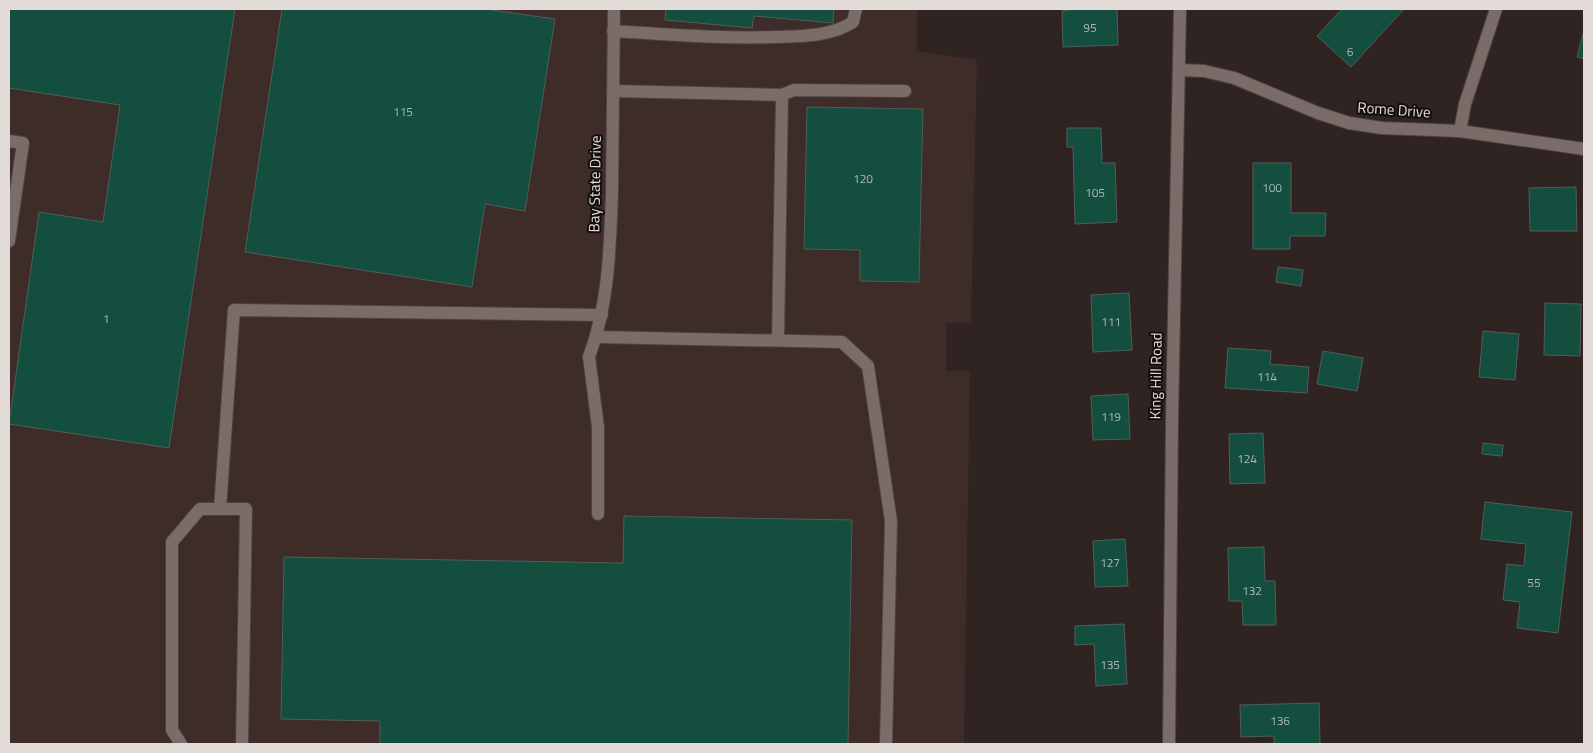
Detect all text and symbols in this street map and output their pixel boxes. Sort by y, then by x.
house number: 95 [1083,18,1097,37]
house number: 6 [1347,42,1354,61]
street label: Rome Drive [1357,95,1431,124]
house number: 115 [393,102,413,121]
street label: Bay State Drive [582,135,607,233]
house number: 120 [853,169,873,188]
house number: 100 [1262,178,1282,197]
house number: 105 [1085,183,1105,202]
house number: 1 [103,309,109,328]
house number: 111 [1101,312,1121,331]
street label: King Hill Road [1143,332,1168,420]
house number: 114 [1257,367,1277,386]
house number: 119 [1101,407,1121,426]
house number: 124 [1237,449,1257,468]
house number: 127 [1100,553,1120,572]
house number: 55 [1527,573,1541,592]
house number: 132 [1242,581,1262,600]
house number: 135 [1100,655,1120,674]
house number: 136 [1270,711,1290,730]

